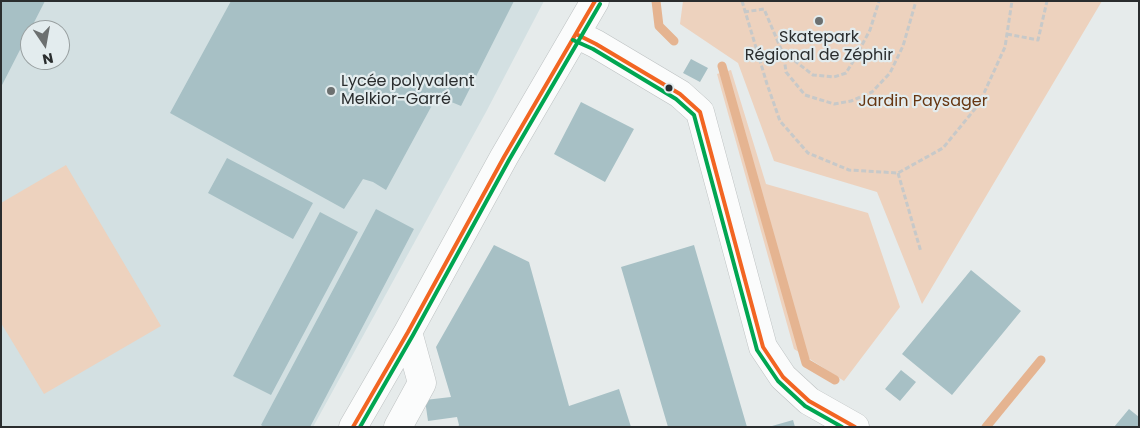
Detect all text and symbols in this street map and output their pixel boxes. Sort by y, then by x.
marker: Skatepark Régional de Zéphir [813,15,825,27]
north arrow [20,20,70,70]
place label: Skatepark Régional de Zéphir [745,28,893,66]
text: N [41,48,55,70]
place label: Lycée polyvalent Melkior-Garré [341,72,474,110]
unlabelled marker [664,83,674,93]
marker: Lycée polyvalent Melkior-Garré [325,85,337,97]
park label: Jardin Paysager [858,92,988,112]

